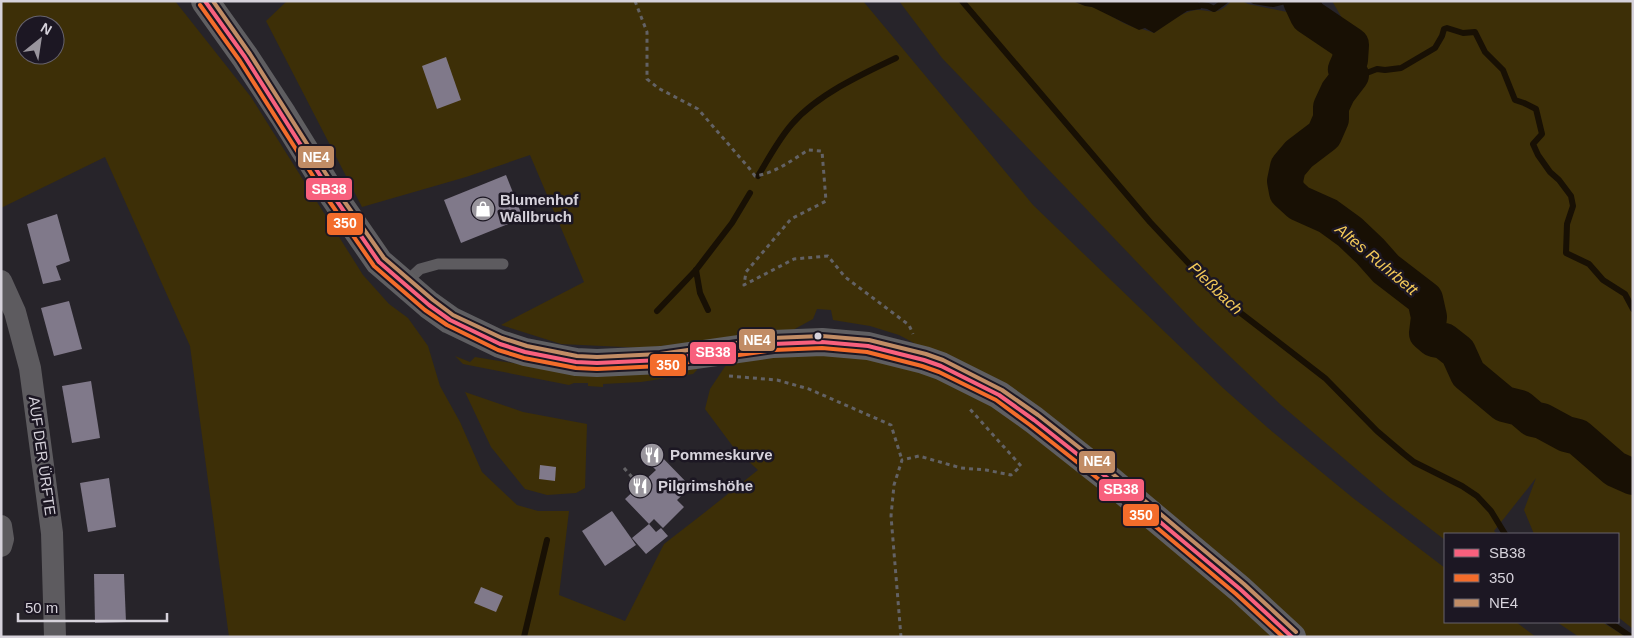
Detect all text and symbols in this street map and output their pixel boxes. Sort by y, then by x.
north arrow [15,15,65,65]
text: N [38,19,55,38]
line badge: NE4 [297,145,335,169]
text: NE4 [302,149,330,165]
line badge: SB38 [305,177,353,201]
text: SB38 [311,181,347,197]
place label: Blumenhof Wallbruch [500,191,579,225]
shop icon: Blumenhof Wallbruch [470,196,496,222]
line badge: 350 [326,212,364,236]
text: 350 [333,215,357,231]
water label: Altes Ruhrbett [1332,220,1421,299]
water label: Pleßbach [1185,259,1246,318]
line badge: NE4 [738,328,776,352]
unlabelled marker [813,331,823,341]
text: NE4 [743,332,771,348]
line badge: SB38 [689,341,737,365]
text: SB38 [695,344,731,360]
line badge: 350 [649,353,687,377]
text: 350 [656,357,680,373]
street label: AUF DER ÜRFTE [26,395,59,517]
restaurant icon: Pommeskurve [639,442,665,468]
place label: Pommeskurve [670,446,773,463]
line badge: NE4 [1078,450,1116,474]
text: NE4 [1083,453,1111,469]
restaurant icon: Pilgrimshöhe [627,473,653,499]
place label: Pilgrimshöhe [658,477,753,494]
line badge: SB38 [1098,478,1145,502]
text: SB38 [1103,481,1139,497]
line badge: 350 [1122,503,1160,527]
text: 350 [1129,507,1153,523]
legend [1444,533,1619,623]
text: SB38 [1489,544,1526,561]
text: 350 [1489,569,1514,586]
scale bar [18,590,166,622]
text: NE4 [1489,594,1518,611]
text: 50 m [25,599,58,616]

